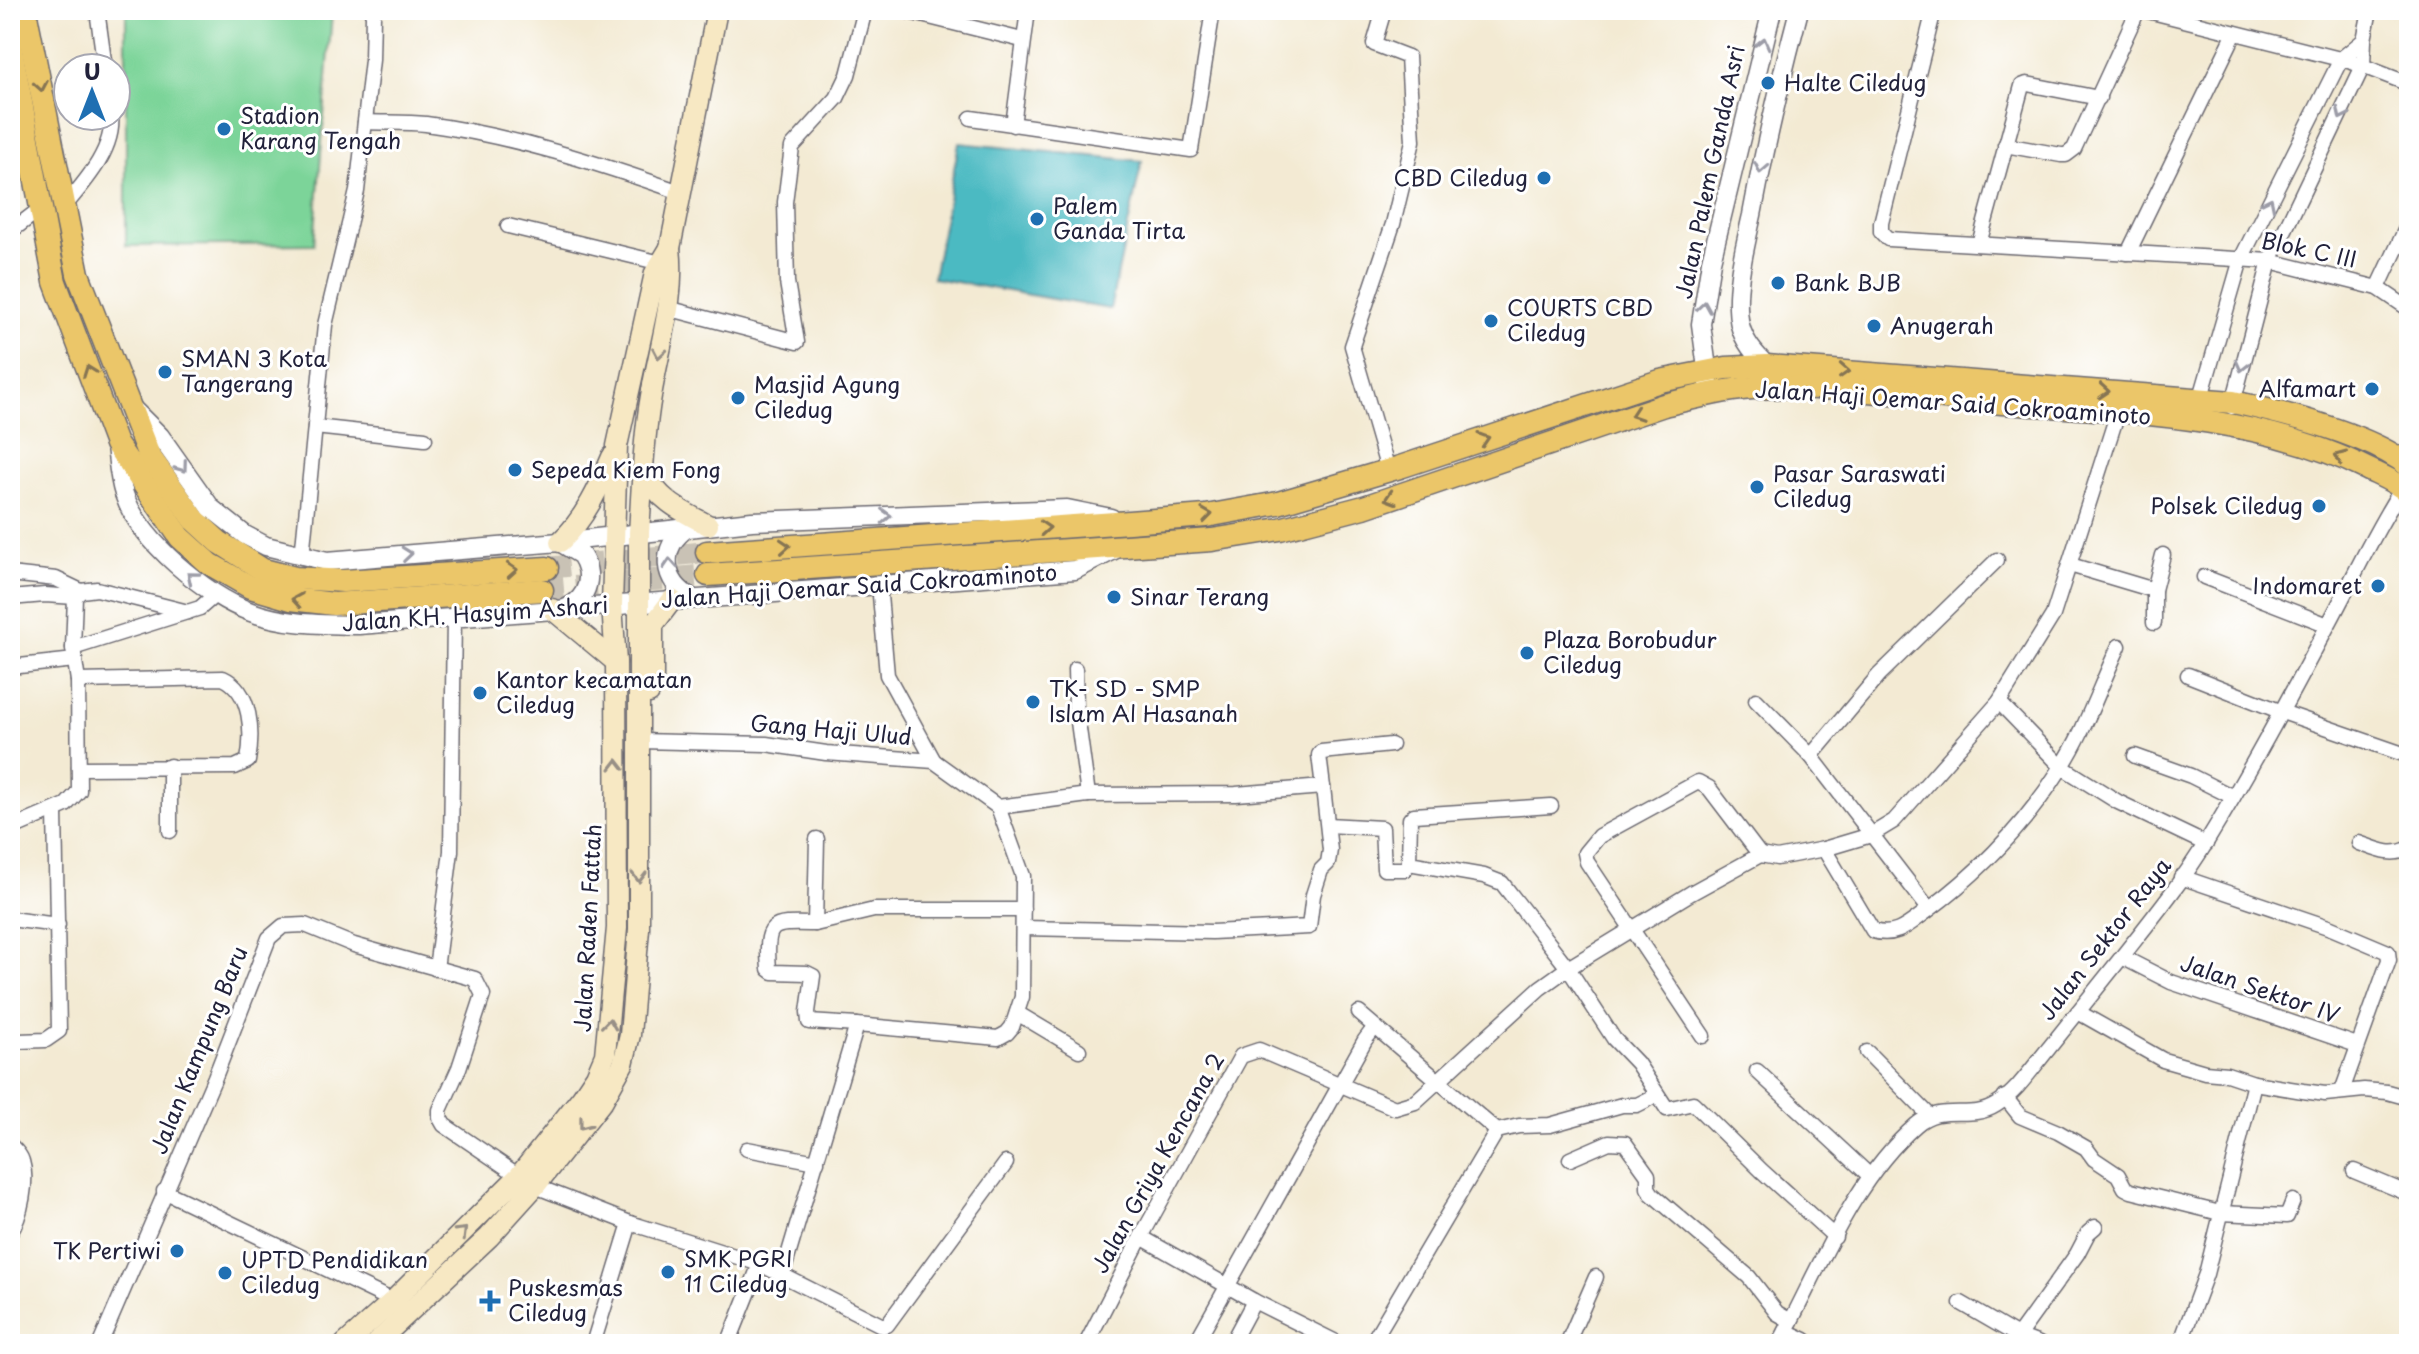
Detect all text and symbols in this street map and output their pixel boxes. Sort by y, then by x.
one-way arrow [1754,37,1771,50]
street label: Jalan Palem Ganda Asri [1666,42,1752,301]
north arrow [52,52,132,132]
text: U [84,54,100,87]
place label: Halte Ciledug [1784,65,1926,98]
marker: Halte Ciledug [1759,74,1777,92]
one-way arrow [31,79,48,93]
place label: Stadion Karang Tengah [240,98,401,156]
one-way arrow [2336,105,2352,120]
marker: Stadion Karang Tengah [215,120,233,138]
place label: CBD Ciledug [1394,160,1528,193]
one-way arrow [1753,160,1770,174]
marker: CBD Ciledug [1535,169,1553,187]
place label: Palem Ganda Tirta [1053,188,1185,246]
one-way arrow [2259,196,2275,211]
marker: Palem Ganda Tirta [1028,210,1046,228]
street label: Blok C III [2259,222,2360,275]
place label: Bank BJB [1794,265,1901,298]
marker: Bank BJB [1769,274,1787,292]
place label: COURTS CBD Ciledug [1507,290,1653,348]
one-way arrow [1695,300,1712,314]
place label: Anugerah [1890,308,1994,341]
marker: COURTS CBD Ciledug [1482,312,1500,330]
marker: Anugerah [1865,317,1883,335]
place label: SMAN 3 Kota Tangerang [181,341,327,399]
one-way arrow [651,346,668,360]
one-way arrow [2235,358,2252,372]
one-way arrow [1838,362,1851,379]
marker: SMAN 3 Kota Tangerang [156,363,174,381]
one-way arrow [82,365,99,379]
place label: Masjid Agung Ciledug [754,367,900,425]
street label: Jalan Haji Oemar Said Cokroaminoto [1754,371,2152,432]
place label: Alfamart [2259,371,2356,404]
marker: Alfamart [2363,380,2381,398]
one-way arrow [2098,382,2111,399]
marker: Masjid Agung Ciledug [729,389,747,407]
one-way arrow [1630,405,1644,421]
one-way arrow [1477,433,1491,449]
one-way arrow [2334,450,2348,466]
place label: Sepeda Kiem Fong [531,452,721,485]
place label: Pasar Saraswati Ciledug [1773,456,1946,514]
one-way arrow [172,458,187,473]
marker: Sepeda Kiem Fong [506,461,524,479]
marker: Pasar Saraswati Ciledug [1748,478,1766,496]
place label: Polsek Ciledug [2151,488,2303,521]
one-way arrow [1384,489,1398,505]
marker: Polsek Ciledug [2310,497,2328,515]
one-way arrow [880,507,893,524]
one-way arrow [1200,507,1214,524]
one-way arrow [1039,520,1052,537]
one-way arrow [779,538,792,555]
one-way arrow [400,546,413,563]
street label: Jalan Haji Oemar Said Cokroaminoto [660,554,1058,615]
one-way arrow [662,557,679,570]
one-way arrow [506,562,519,579]
place label: Indomaret [2253,568,2362,601]
one-way arrow [187,572,202,587]
marker: Indomaret [2369,577,2387,595]
place label: Sinar Terang [1130,579,1269,612]
street label: Jalan KH. Hasyim Ashari [341,587,609,638]
marker: Sinar Terang [1105,588,1123,606]
one-way arrow [290,592,304,609]
place label: Plaza Borobudur Ciledug [1543,622,1717,680]
marker: Plaza Borobudur Ciledug [1518,644,1536,662]
place label: Kantor kecamatan Ciledug [496,662,692,720]
place label: TK- SD - SMP Islam Al Hasanah [1049,671,1238,729]
marker: Kantor kecamatan Ciledug [471,684,489,702]
marker: TK- SD - SMP Islam Al Hasanah [1024,693,1042,711]
street label: Gang Haji Ulud [749,705,913,752]
one-way arrow [608,758,626,771]
street label: Jalan Raden Fattah [565,823,608,1033]
street label: Jalan Sektor Raya [2030,850,2178,1026]
one-way arrow [630,871,648,884]
street label: Jalan Kampung Baru [141,941,254,1158]
street label: Jalan Sektor IV [2176,945,2345,1030]
one-way arrow [600,1017,617,1031]
street label: Jalan Griya Kencana 2 [1082,1046,1231,1278]
one-way arrow [579,1115,594,1129]
one-way arrow [453,1227,467,1241]
place label: TK Pertiwi [53,1233,161,1266]
place label: SMK PGRI 11 Ciledug [684,1241,793,1299]
marker: TK Pertiwi [168,1242,186,1260]
place label: UPTD Pendidikan Ciledug [241,1242,428,1300]
marker: SMK PGRI 11 Ciledug [659,1263,677,1281]
marker: UPTD Pendidikan Ciledug [216,1264,234,1282]
place label: Puskesmas Ciledug [508,1270,623,1328]
marker: Puskesmas Ciledug [479,1290,501,1312]

